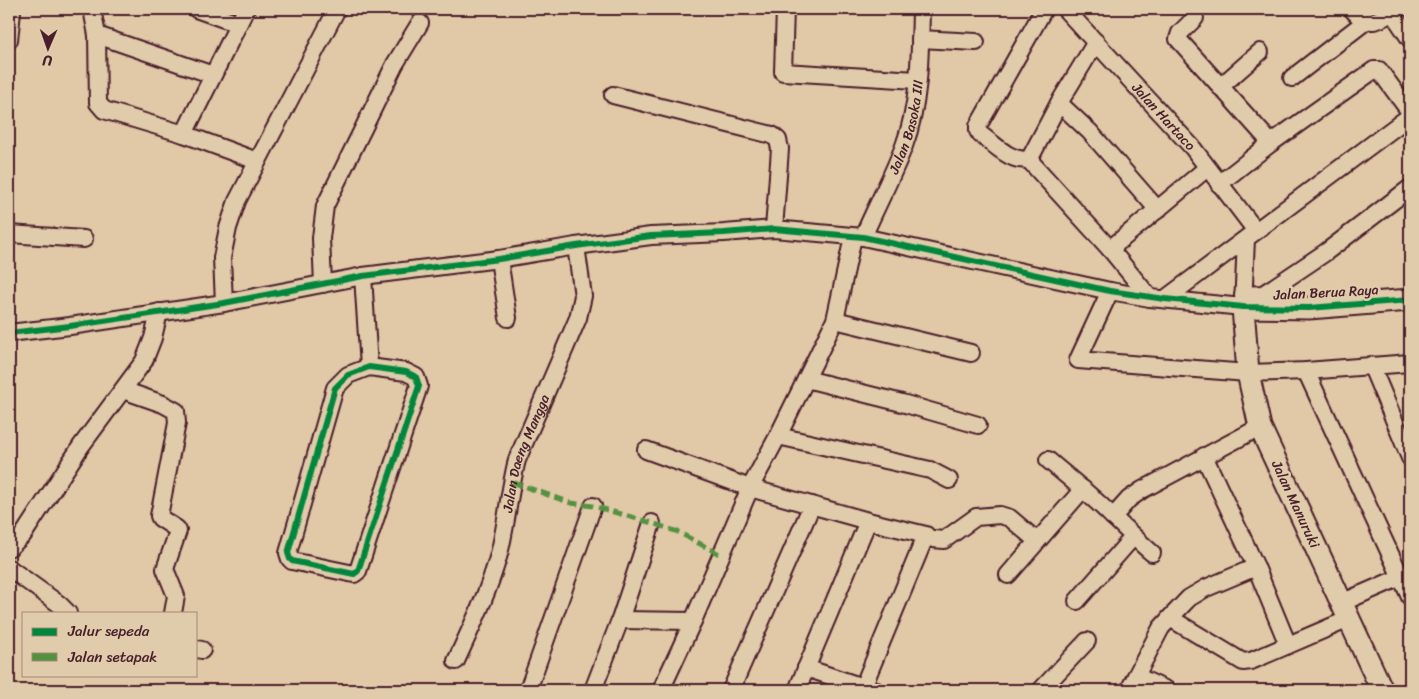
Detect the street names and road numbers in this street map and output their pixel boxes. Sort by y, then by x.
street label: Jalan Hartaco [1125,76,1202,157]
street label: Jalan Basoka III [881,78,931,179]
street label: Jalan Berua Raya [1272,277,1379,308]
street label: Jalan Daeng Mangga [495,390,557,515]
street label: Jalan Manuruki [1264,455,1327,553]

